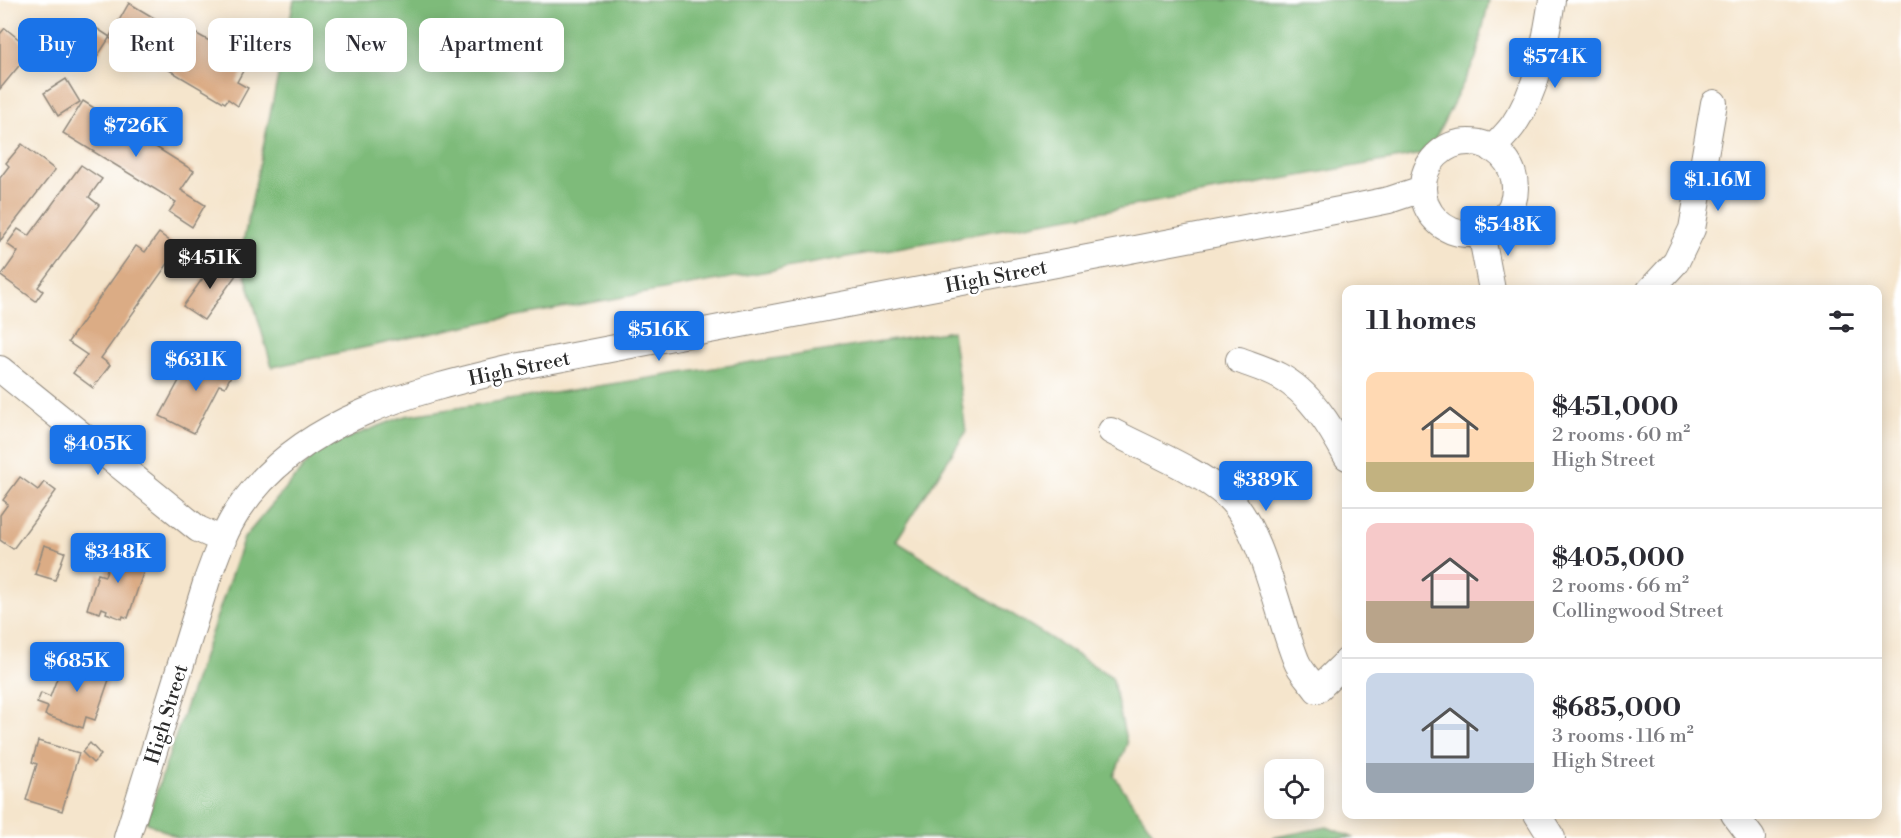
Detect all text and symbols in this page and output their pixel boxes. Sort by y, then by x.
chip: Buy [18,18,97,72]
chip: Rent [109,18,196,72]
chip: Filters [208,18,313,72]
chip: New [325,18,407,72]
chip: Apartment [419,18,564,72]
pin: $574K [1513,38,1597,89]
text: $574K [1523,45,1587,70]
pin: $726K [94,107,178,158]
text: $726K [104,114,168,139]
pin: $1.16M [1669,161,1767,212]
text: $1.16M [1684,168,1752,193]
pin: $548K [1466,206,1550,257]
text: $548K [1475,213,1541,238]
pin: $451K [168,239,252,290]
text: $451K [178,246,242,271]
street label: High Street [943,255,1049,300]
text: 11 homes [1366,305,1476,337]
icon: filters [1825,305,1858,338]
pin: $516K [617,311,701,362]
text: $516K [628,318,690,343]
pin: $631K [154,341,238,392]
street label: High Street [466,346,572,392]
text: $631K [165,348,227,373]
text: $451,000 [1552,391,1679,423]
icon: home [1414,396,1486,468]
text: 2 rooms · 60 m² [1552,423,1690,448]
pin: $405K [56,425,140,476]
text: $405K [64,432,132,457]
text: High Street [1552,448,1655,473]
pin: $389K [1224,461,1308,512]
text: $389K [1233,468,1299,493]
pin: $348K [76,533,160,584]
text: $348K [85,540,151,565]
text: $405,000 [1552,542,1685,574]
icon: home [1414,547,1486,619]
text: 2 rooms · 66 m² [1552,574,1689,599]
text: Collingwood Street [1552,599,1724,624]
pin: $685K [35,642,119,693]
text: $685K [44,649,110,674]
street label: High Street [140,661,194,768]
text: $685,000 [1552,692,1681,724]
icon: home [1414,697,1486,769]
text: 3 rooms · 116 m² [1552,724,1694,749]
text: High Street [1552,749,1655,774]
map controls [1264,759,1324,819]
button: locate [1264,759,1324,819]

